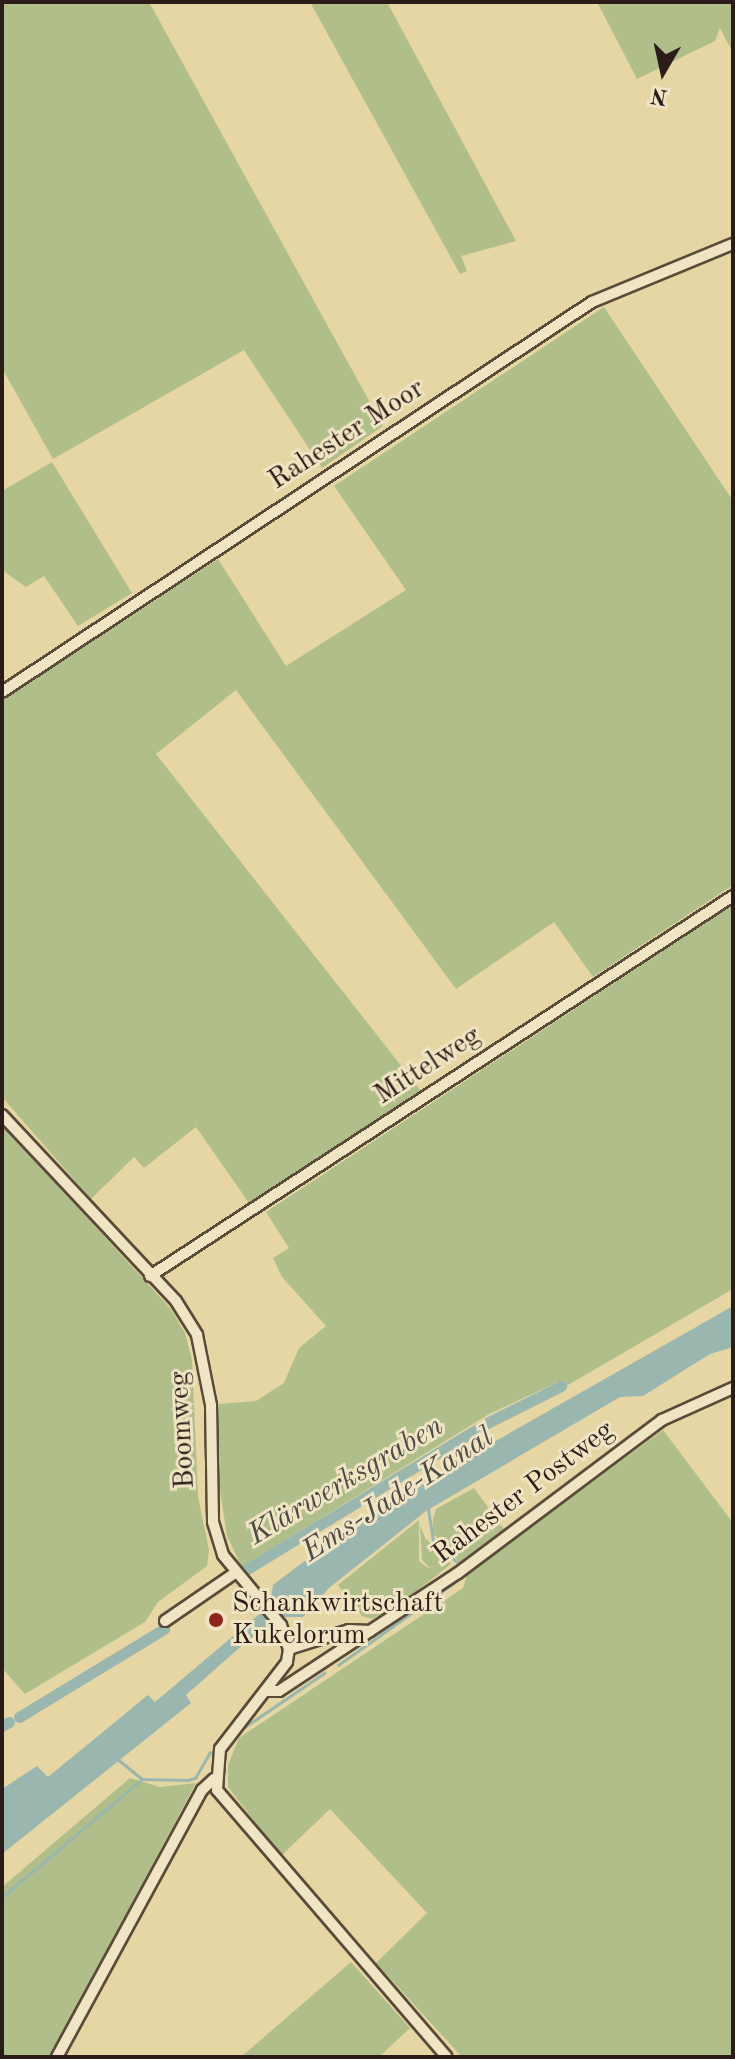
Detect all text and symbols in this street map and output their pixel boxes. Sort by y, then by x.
north arrow [623,32,703,112]
text: N [649,84,669,108]
street label: Rahester Moor [263,372,431,498]
street label: Mittelweg [369,1019,487,1113]
street label: Boomweg [163,1370,203,1490]
water label: Klärwerksgraben [242,1409,450,1553]
street label: Rahester Postweg [427,1414,621,1572]
water label: Ems-Jade-Kanal [295,1420,501,1570]
place label: Schankwirtschaft Kukelorum [232,1587,443,1653]
marker: Schankwirtschaft Kukelorum [207,1611,225,1629]

